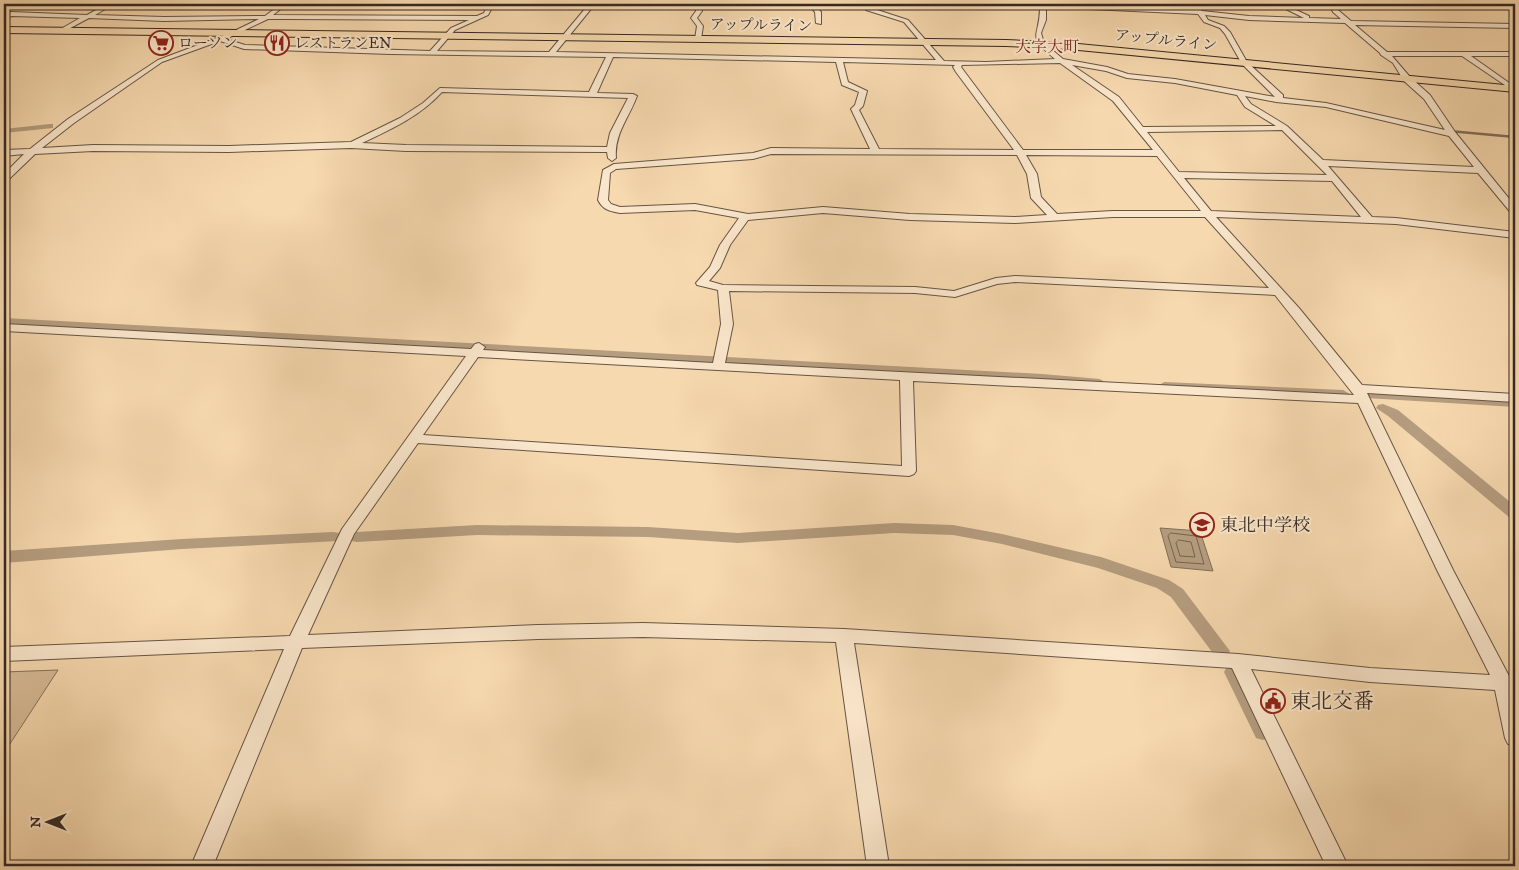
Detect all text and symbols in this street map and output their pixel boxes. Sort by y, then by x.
street label: アップルライン [709,15,813,36]
street label: アップルライン [1114,26,1218,55]
supermarket icon: ローソン [148,30,174,56]
restaurant icon: レストランEN [264,30,290,56]
place label: ローソン [178,34,237,53]
place label: レストランEN [294,34,391,53]
district label: 大字大町 [1015,37,1079,57]
school or university icon: 東北中学校 [1189,512,1215,538]
place label: 東北中学校 [1220,515,1310,537]
public building icon: 東北交番 [1260,688,1286,714]
place label: 東北交番 [1290,689,1374,715]
north arrow [22,798,72,848]
text: N [27,816,45,828]

